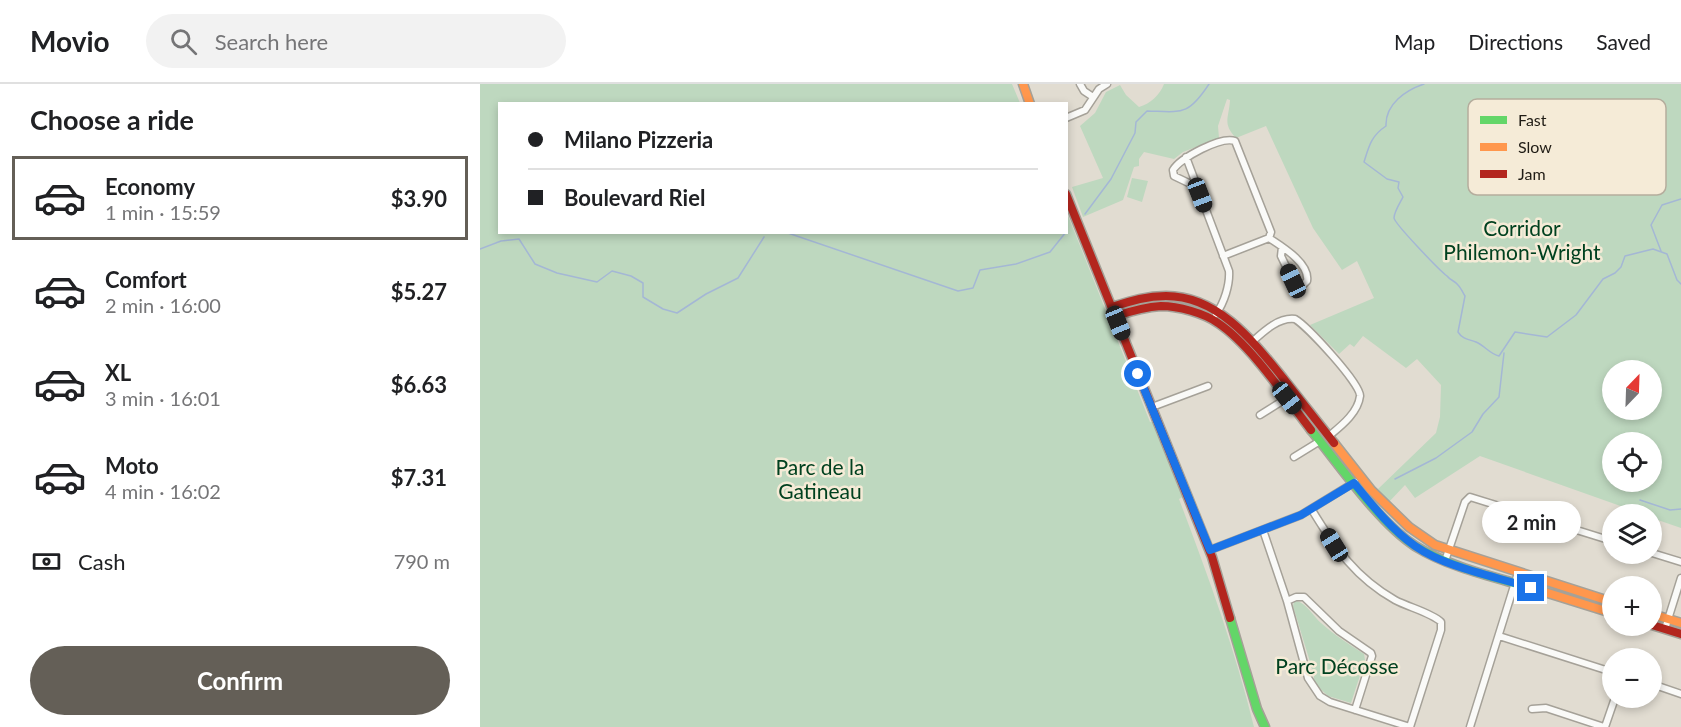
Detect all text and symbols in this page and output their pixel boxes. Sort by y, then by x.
search box [146,14,566,68]
text: Movio [30,24,110,58]
icon: search [167,25,200,58]
text: Search here [215,28,328,55]
text: Map [1394,29,1435,54]
text: Directions [1468,29,1563,54]
text: Saved [1596,29,1651,54]
legend [1468,99,1666,195]
text: Choose a ride [30,103,194,136]
text: Fast [1518,110,1547,129]
text: Milano Pizzeria [564,126,713,153]
text: Slow [1518,137,1552,156]
text: Jam [1518,164,1546,183]
icon: car [33,171,87,225]
text: Economy [105,173,195,200]
car [1185,175,1215,215]
text: Boulevard Riel [564,184,705,211]
text: $3.90 [391,185,447,212]
text: 1 min · 15:59 [105,200,221,224]
park label: Corridor Philemon-Wright [1443,215,1601,264]
car [1277,261,1309,301]
icon: car [33,264,87,318]
text: Comfort [105,266,187,293]
text: $5.27 [391,278,447,305]
text: 2 min · 16:00 [105,293,221,317]
car [1103,303,1133,343]
icon: car [33,357,87,411]
text: XL [105,359,131,386]
route start [1124,360,1151,387]
north arrow [1602,360,1662,420]
map controls [1602,360,1662,708]
text: $6.63 [391,371,447,398]
car [1269,378,1305,418]
text: 3 min · 16:01 [105,386,221,410]
button: locate [1602,432,1662,492]
icon: car [33,450,87,504]
text: Moto [105,452,159,479]
park label: Parc de la Gatineau [776,454,864,503]
text: $7.31 [391,464,447,491]
text: 4 min · 16:02 [105,479,221,503]
callout: 2 min [1482,501,1580,543]
button: layers [1602,504,1662,564]
text: 2 min [1507,510,1556,534]
car [1317,525,1351,565]
icon: cash [30,545,63,578]
text: Cash [78,548,125,575]
text: 790 m [394,549,450,573]
route end [1517,574,1544,601]
button: + [1602,576,1662,636]
button: Confirm [30,646,450,715]
button: − [1602,648,1662,708]
park label: Parc Décosse [1275,653,1399,678]

